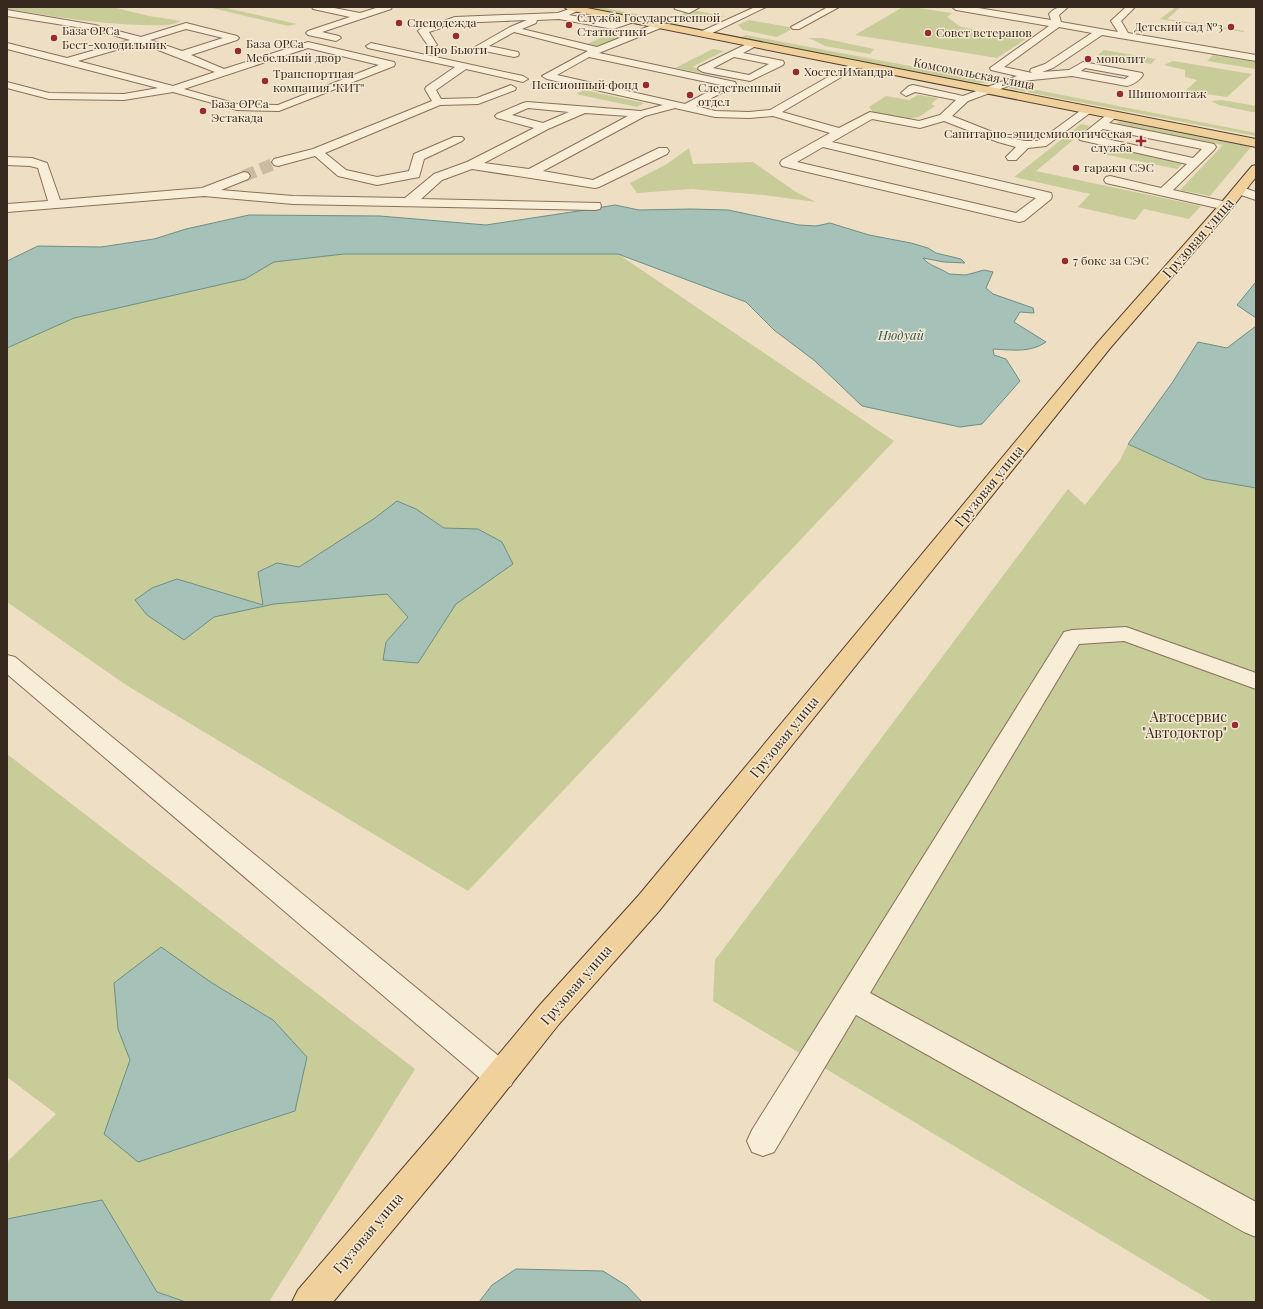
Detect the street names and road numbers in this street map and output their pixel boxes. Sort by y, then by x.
street label: Комсомольская улица [912,53,1036,93]
street label: Грузовая улица [1158,194,1238,282]
street label: Грузовая улица [950,441,1027,531]
street label: Грузовая улица [745,692,822,782]
street label: Грузовая улица [536,941,616,1029]
street label: Грузовая улица [328,1188,407,1277]

